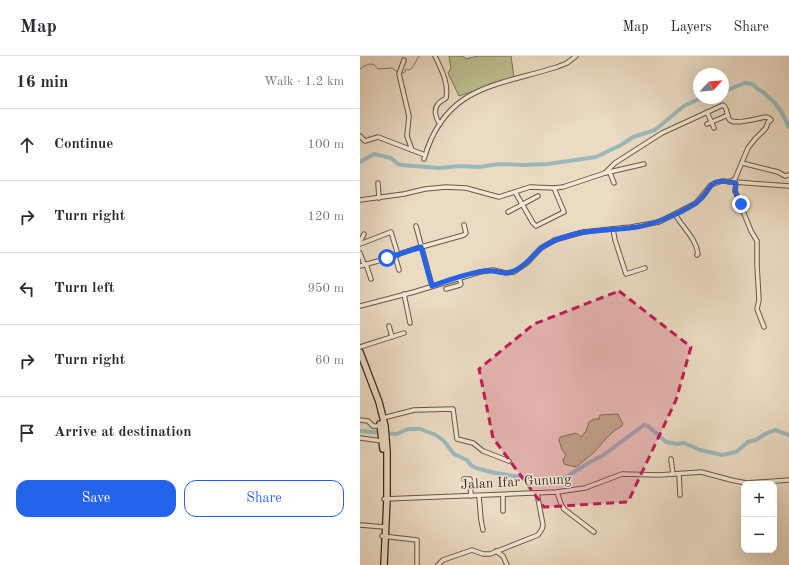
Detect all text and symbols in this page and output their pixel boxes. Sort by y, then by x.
text: Map [20,18,57,37]
text: Map [623,20,649,34]
text: Layers [671,20,712,34]
text: Share [734,20,769,34]
north arrow [693,68,729,104]
text: 16 min [16,74,69,91]
text: Walk · 1.2 km [264,75,344,88]
icon: ahead [16,134,38,156]
text: Continue [54,137,113,152]
text: 100 m [307,138,344,151]
route end [732,195,750,213]
icon: right [16,206,38,228]
text: Turn right [54,209,125,224]
text: 120 m [307,210,344,223]
route start [378,249,396,267]
icon: left [16,278,38,300]
text: Turn left [54,281,114,296]
text: 950 m [307,282,344,295]
icon: right [16,350,38,372]
text: Turn right [54,353,125,368]
text: 60 m [315,354,344,367]
icon: arrive [16,422,38,444]
text: Arrive at destination [54,425,192,440]
street label: Jalan Ifar Gunung [460,472,572,492]
button: Save [16,480,176,517]
button: Share [184,480,344,517]
map controls [741,481,777,553]
button: + [741,481,777,517]
button: − [741,517,777,553]

